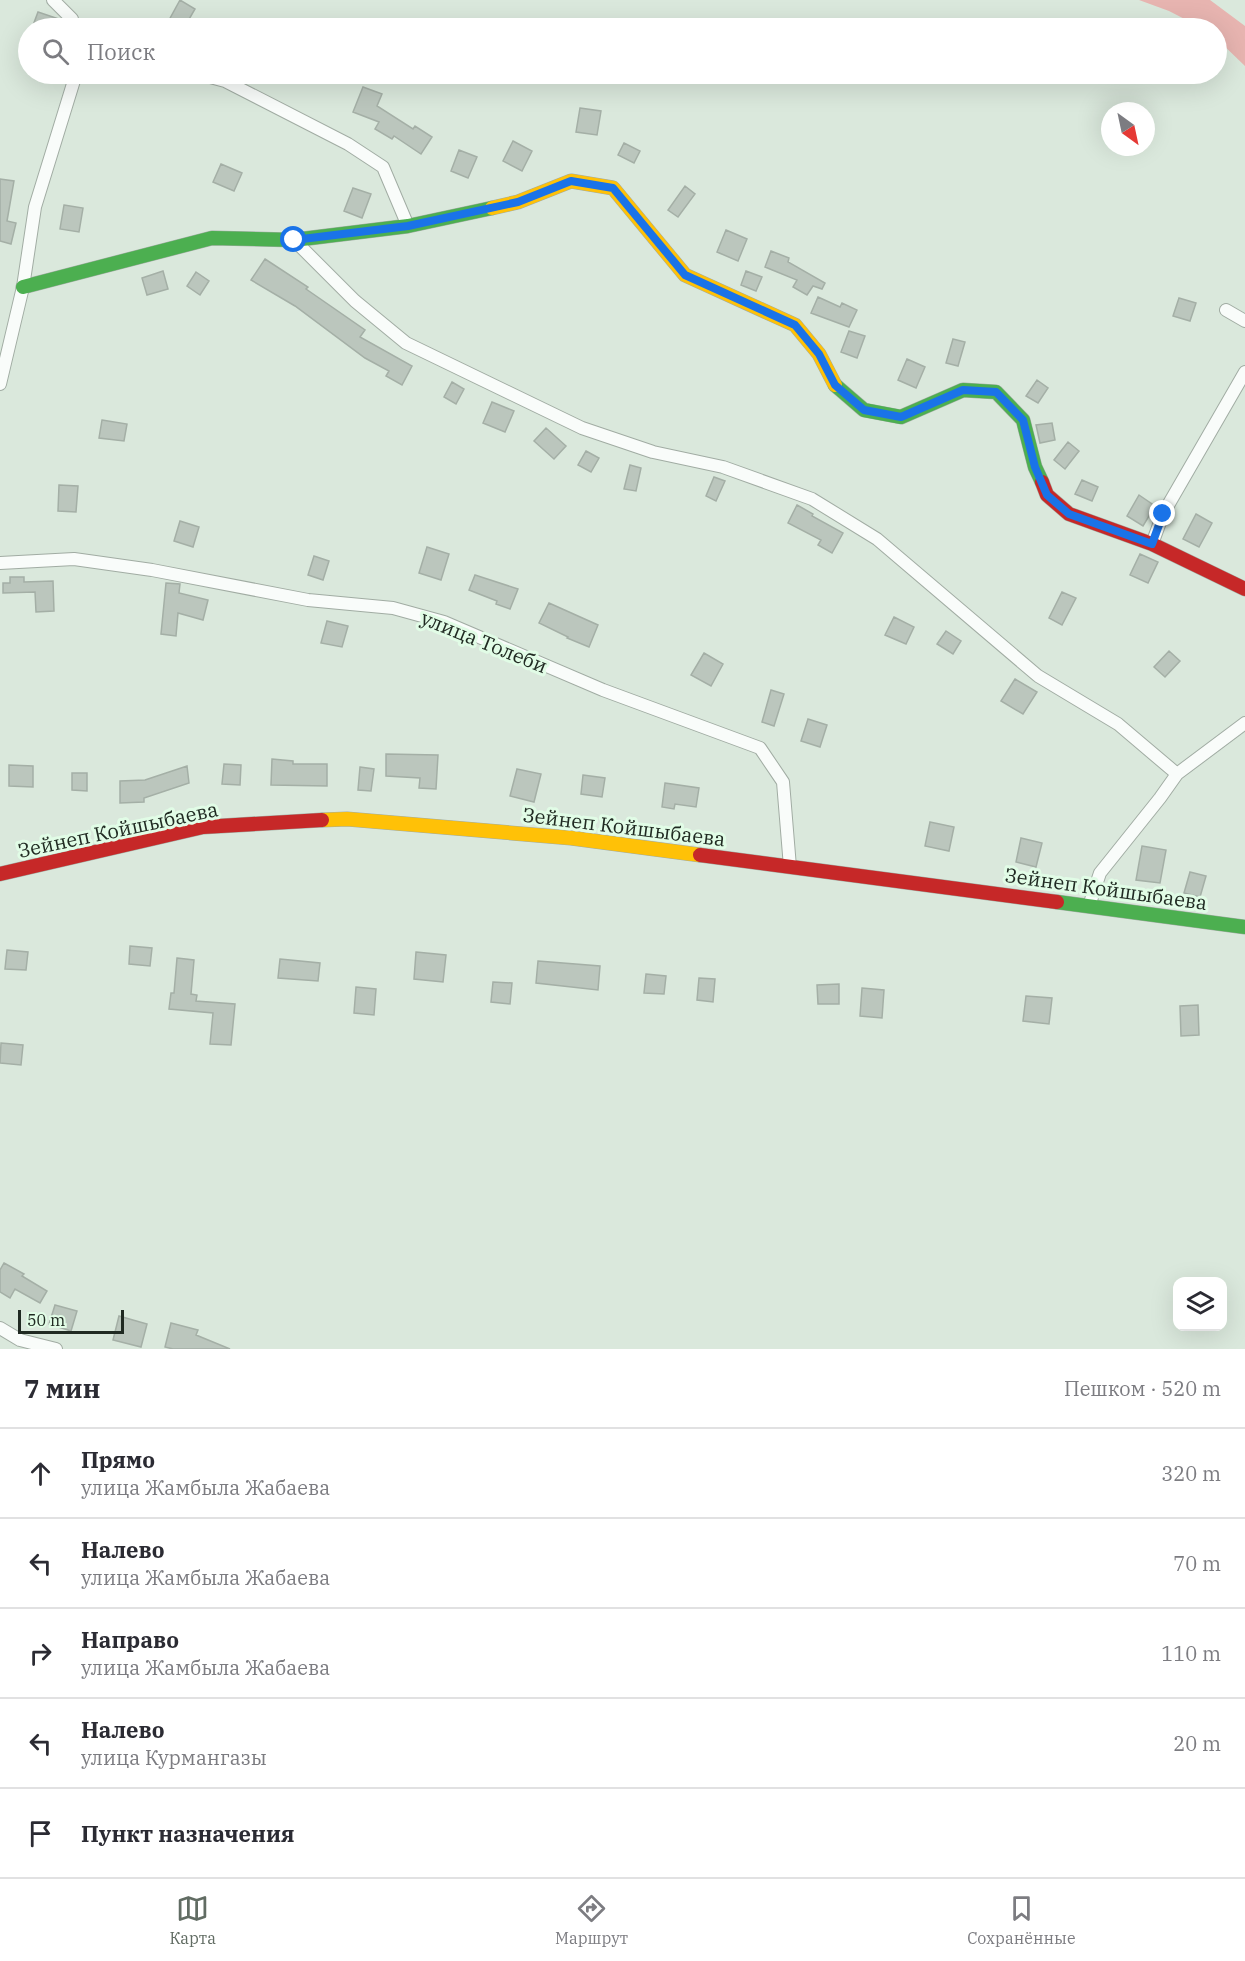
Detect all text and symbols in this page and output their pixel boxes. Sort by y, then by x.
search box [18,18,1227,84]
icon: search [39,35,72,68]
text: Поиск [87,37,155,66]
north arrow [1101,102,1155,156]
route start [280,226,306,252]
route end [1149,500,1175,526]
street label: улица Толеби [417,604,551,679]
street label: Зейнеп Койшыбаева [15,795,220,864]
street label: Зейнеп Койшыбаева [521,801,727,852]
street label: Зейнеп Койшыбаева [1003,861,1209,916]
map controls [1173,1277,1227,1331]
button: layers [1173,1277,1227,1331]
scale bar [18,1307,124,1334]
text: 50 m [27,1310,65,1330]
text: 7 мин [24,1371,100,1405]
text: Пешком · 520 m [1064,1375,1221,1402]
text: Прямо [81,1445,155,1474]
icon: ahead [24,1457,57,1490]
text: 320 m [1161,1460,1221,1487]
text: улица Жамбыла Жабаева [81,1474,330,1501]
text: Налево [81,1535,165,1564]
icon: left [24,1547,57,1580]
text: 70 m [1173,1550,1221,1577]
text: улица Жамбыла Жабаева [81,1564,330,1591]
text: Направо [81,1625,179,1654]
icon: right [24,1637,57,1670]
text: 110 m [1161,1640,1221,1667]
text: улица Жамбыла Жабаева [81,1654,330,1681]
text: Налево [81,1715,165,1744]
icon: left [24,1727,57,1760]
text: 20 m [1173,1730,1221,1757]
text: улица Курмангазы [81,1744,267,1771]
icon: arrive [24,1817,57,1850]
text: Пункт назначения [81,1819,295,1848]
tab: Карта [169,1892,216,1948]
tab: Маршрут [555,1892,628,1948]
tab: Сохранённые [967,1892,1075,1948]

